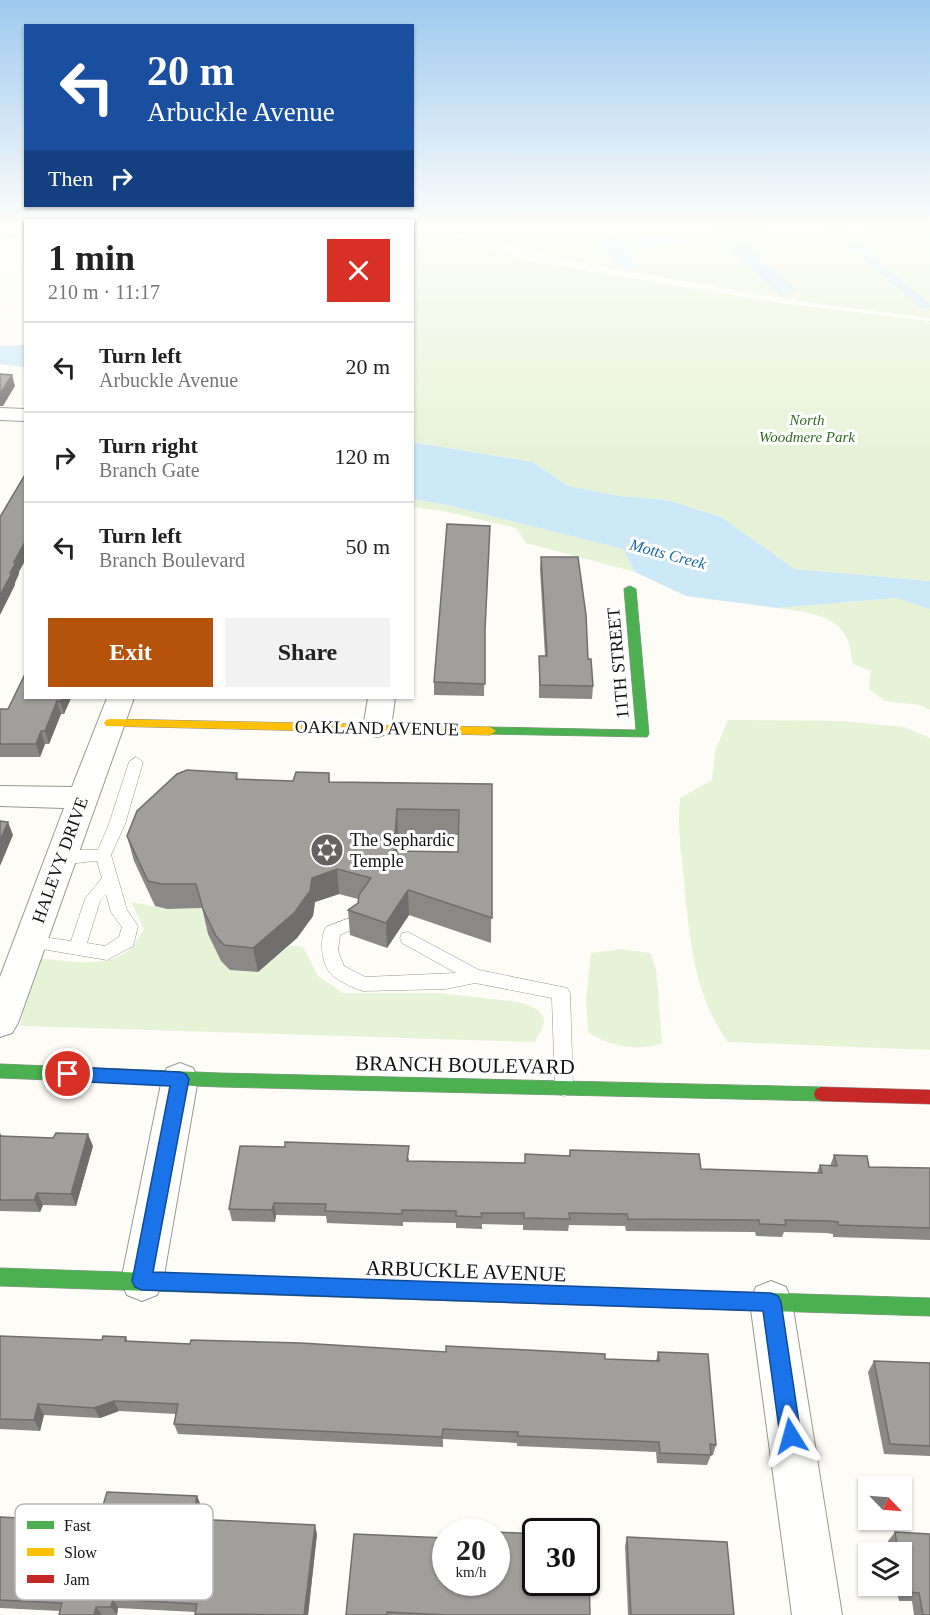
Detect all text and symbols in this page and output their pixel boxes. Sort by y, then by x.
icon: left [48,48,126,126]
text: 20 m [147,48,235,94]
text: Arbuckle Avenue [147,97,335,127]
icon: right [105,162,138,195]
text: Then [48,166,93,191]
text: 1 min [48,238,135,278]
button: close [327,239,390,302]
text: 210 m · 11:17 [48,281,160,303]
text: Turn left [99,343,182,368]
icon: left [48,351,81,384]
text: 20 m [345,354,390,379]
text: Arbuckle Avenue [99,369,238,391]
park label: North Woodmere Park [759,412,855,445]
text: Turn right [99,433,198,458]
icon: right [48,441,81,474]
text: 120 m [334,444,390,469]
text: Branch Gate [99,459,200,481]
text: Turn left [99,523,182,548]
icon: left [48,531,81,564]
text: 50 m [345,534,390,559]
water label: Motts Creek [627,535,709,573]
text: Branch Boulevard [99,549,245,571]
street label: 11TH STREET [603,606,633,720]
button: Exit [48,618,213,687]
button: Share [225,618,390,687]
street label: OAKLAND AVENUE [295,717,459,739]
street label: HALEVY DRIVE [28,794,92,926]
place label: The Sephardic Temple [350,830,454,871]
synagogue icon: The Sephardic Temple [309,832,345,868]
pin [42,1048,93,1099]
street label: BRANCH BOULEVARD [355,1051,575,1079]
icon: arrive [51,1057,84,1090]
street label: ARBUCKLE AVENUE [365,1256,567,1286]
position arrow [759,1404,823,1468]
north arrow [858,1476,912,1530]
map controls [858,1476,912,1596]
legend [15,1504,213,1600]
text: Fast [64,1517,91,1534]
speed limit sign: 30 [522,1518,600,1596]
text: 20 [456,1533,486,1566]
button: layers [858,1542,912,1596]
text: Slow [64,1544,97,1561]
text: km/h [456,1564,486,1580]
text: Jam [64,1571,90,1588]

